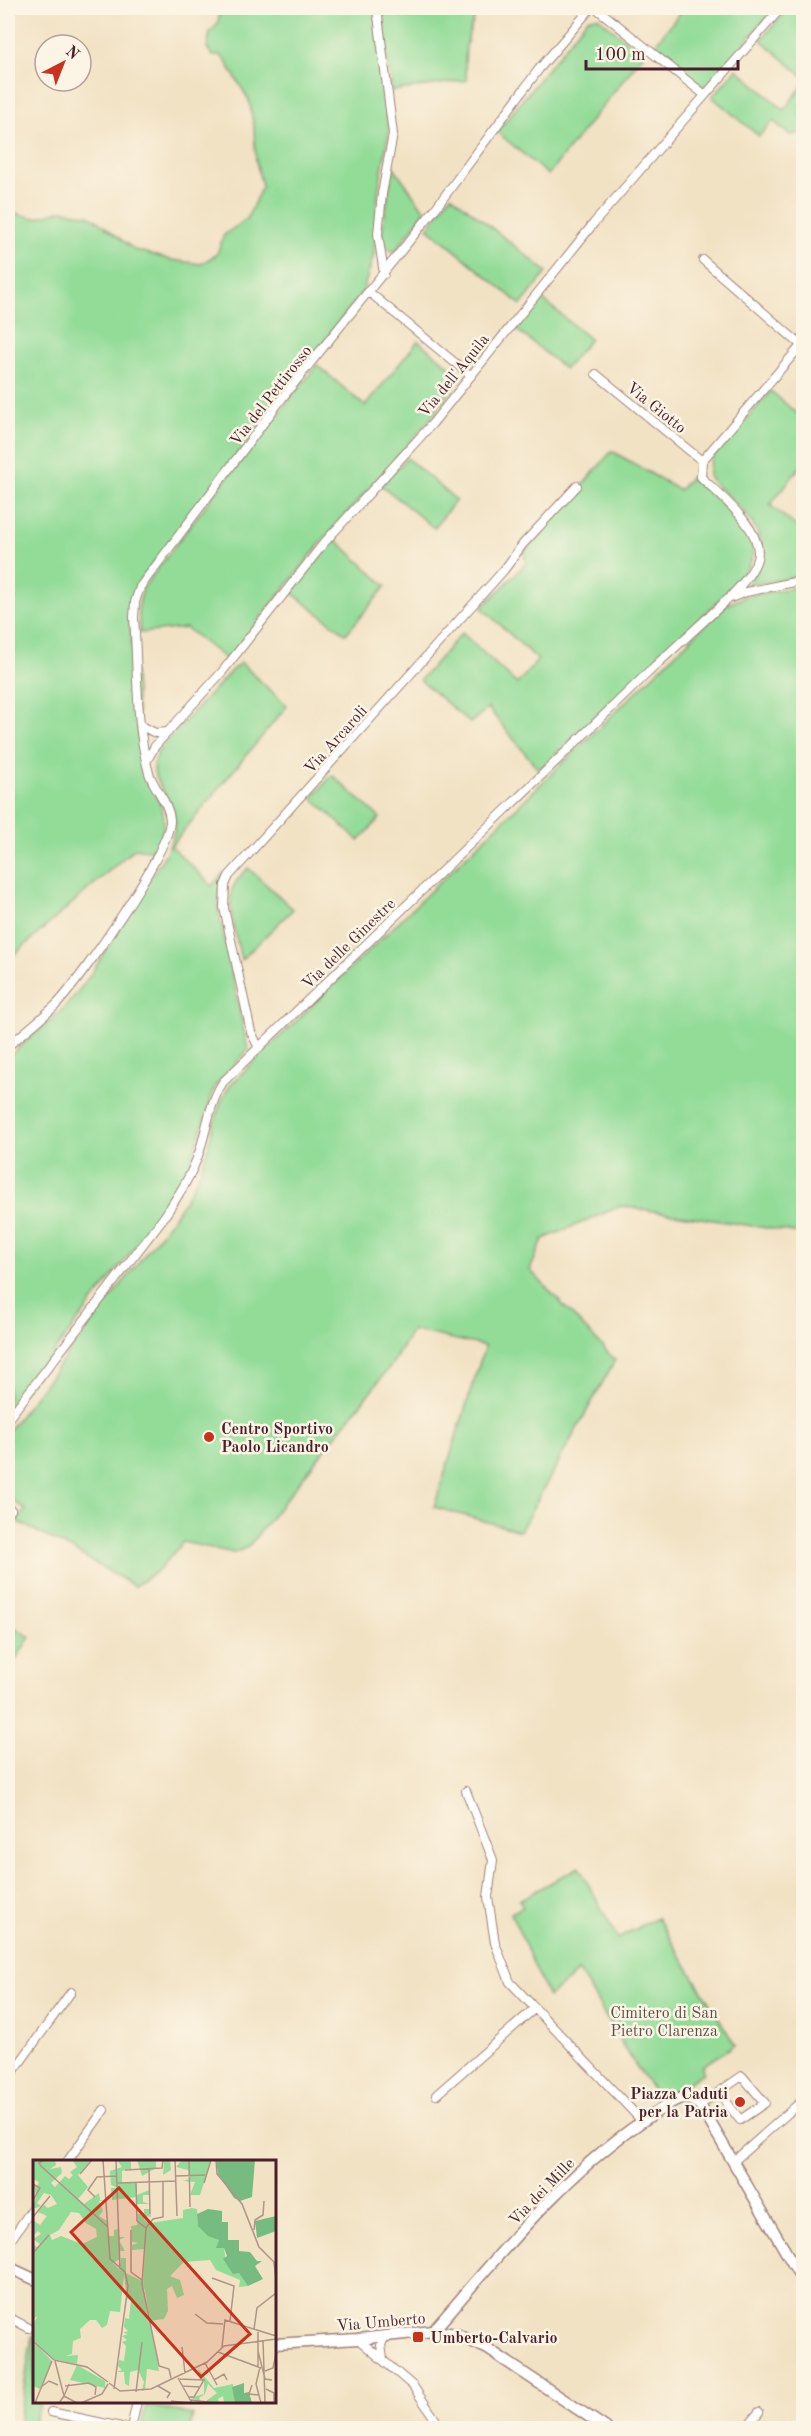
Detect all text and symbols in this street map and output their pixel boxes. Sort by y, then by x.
north arrow [33,33,93,93]
scale bar [586,33,738,71]
text: N [62,43,82,64]
text: 100 m [595,46,646,64]
street label: Via dell'Aquila [416,332,493,421]
street label: Via del Pettirosso [228,343,316,449]
street label: Via Giotto [623,380,689,437]
street label: Via Arcaroli [302,703,371,777]
street label: Via delle Ginestre [300,896,399,993]
place label: Centro Sportivo Paolo Licandro [221,1422,333,1456]
marker: Centro Sportivo Paolo Licandro [202,1430,216,1444]
park label: Cimitero di San Pietro Clarenza [610,2006,718,2040]
place label: Piazza Caduti per la Patria [630,2087,728,2121]
marker: Piazza Caduti per la Patria [733,2095,747,2109]
street label: Via dei Mille [507,2156,578,2229]
inset map [33,2160,276,2403]
street label: Via Umberto [336,2311,426,2335]
marker: Umberto-Calvario [411,2330,425,2344]
place label: Umberto-Calvario [430,2331,558,2347]

